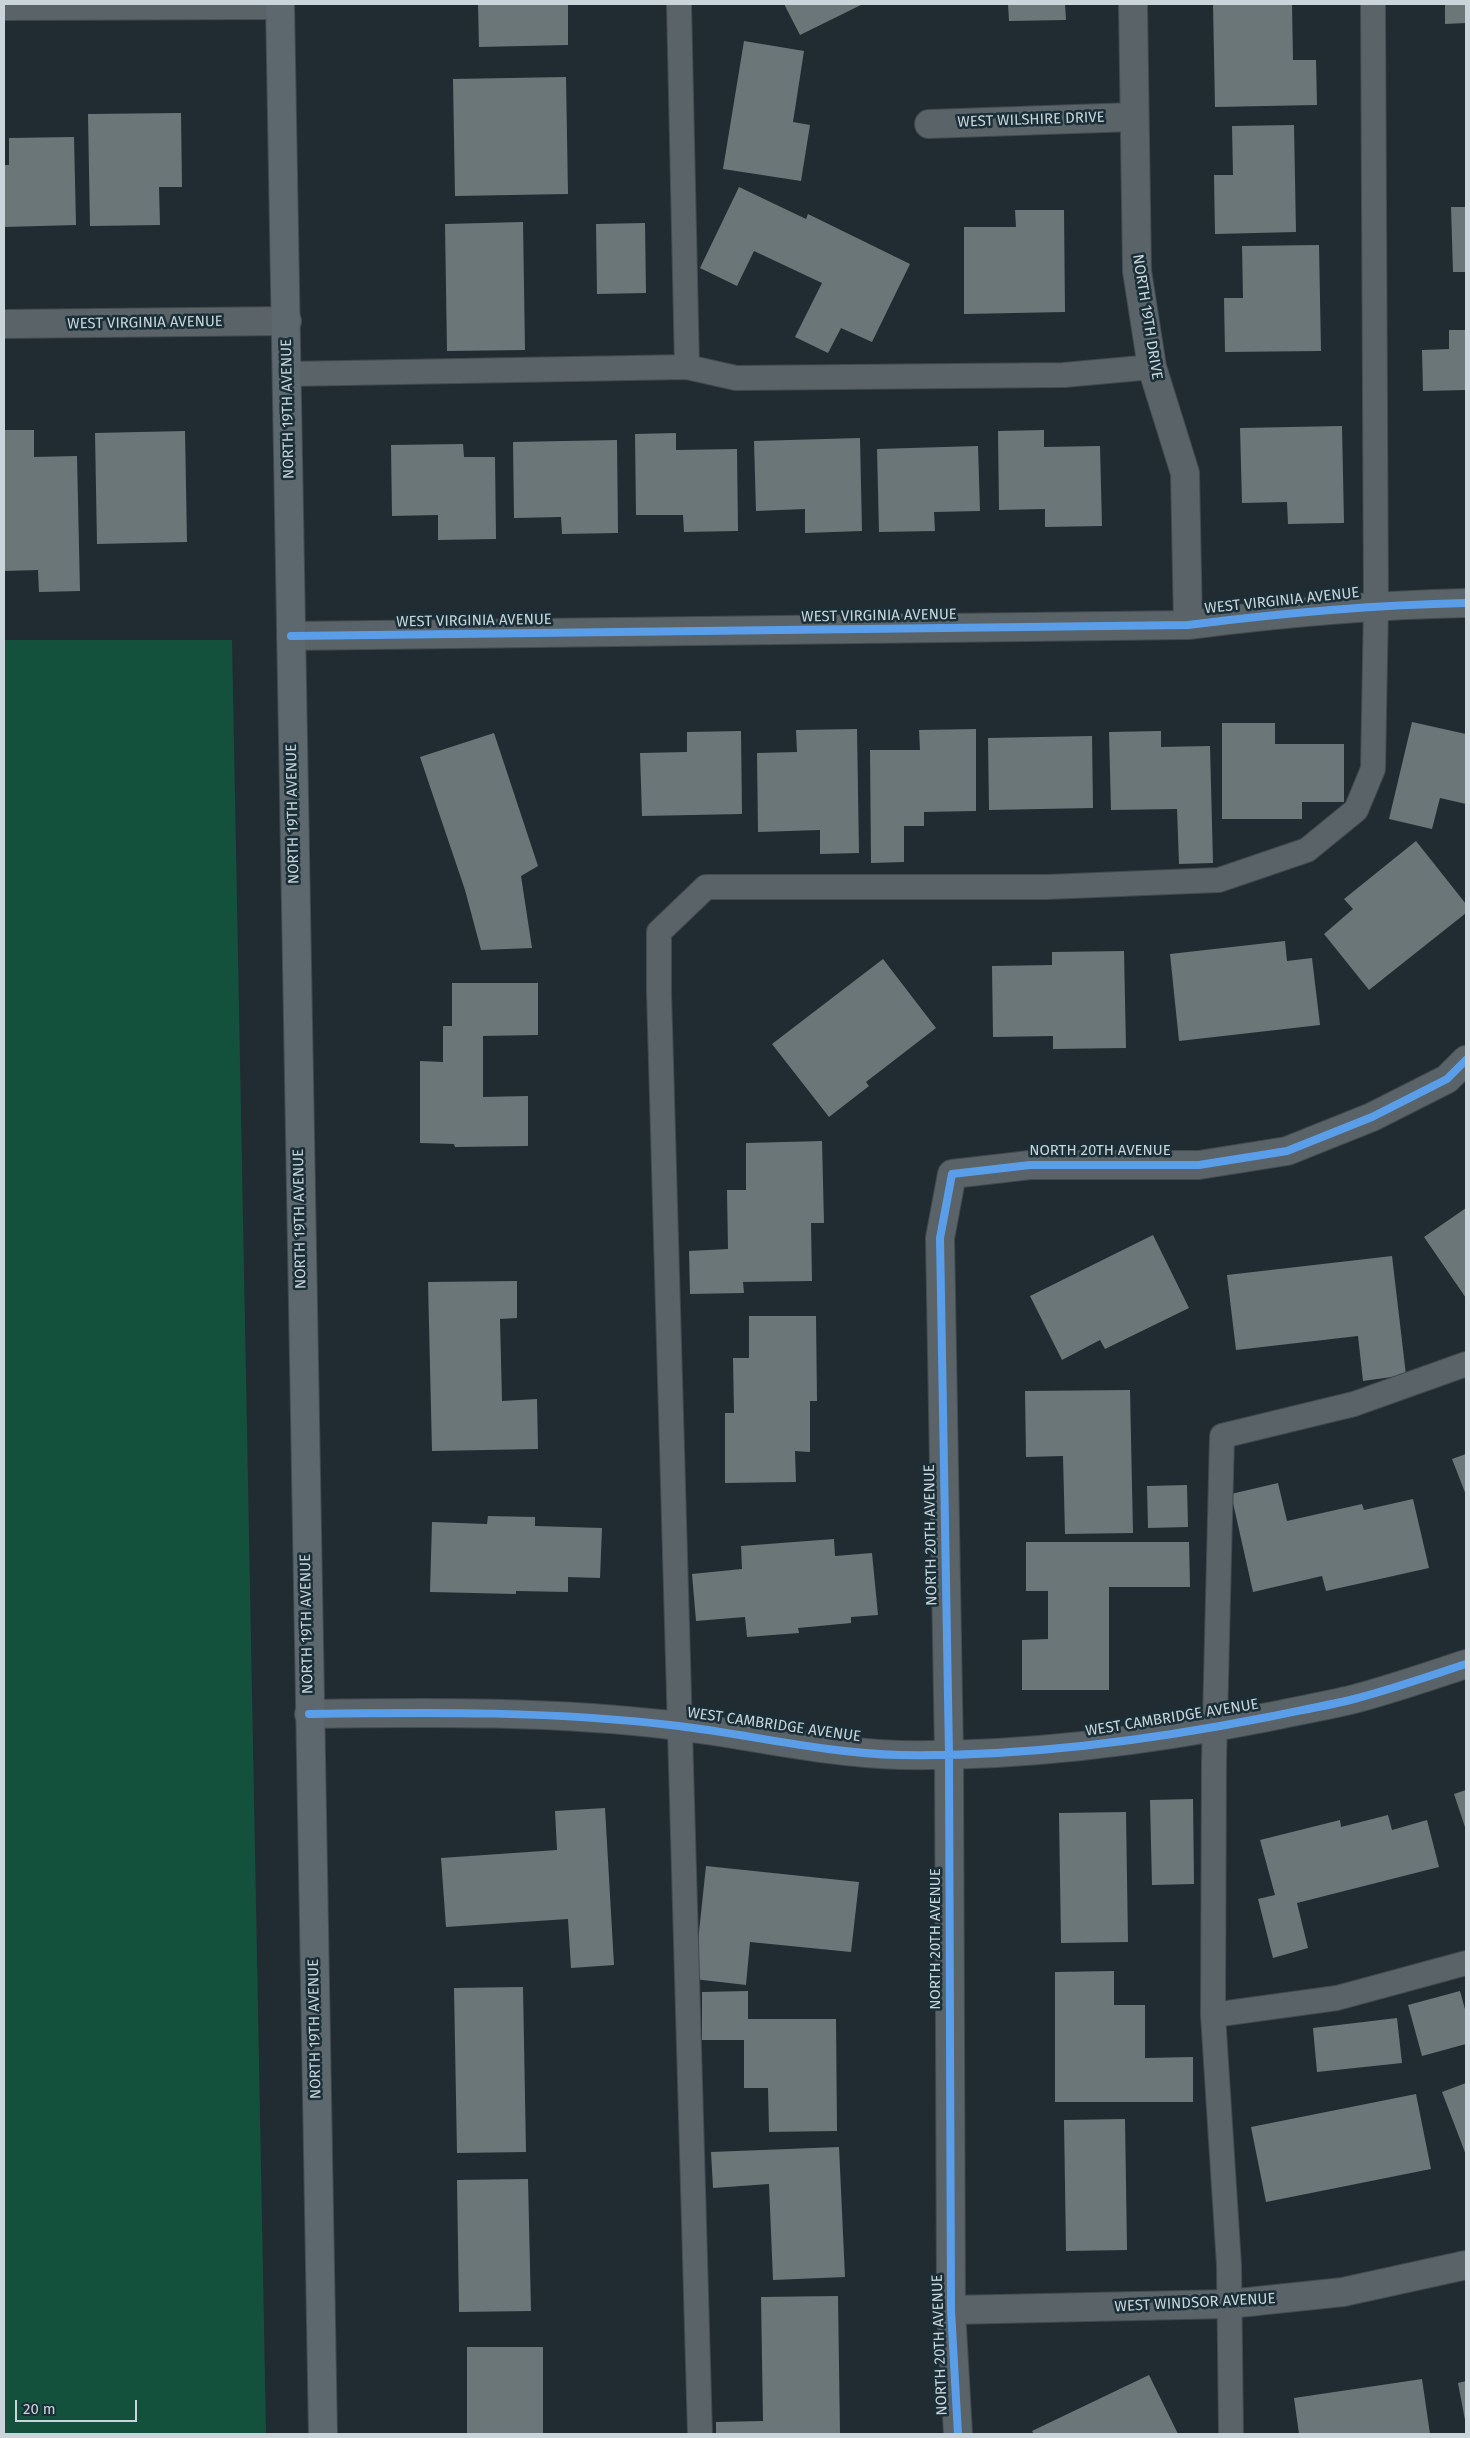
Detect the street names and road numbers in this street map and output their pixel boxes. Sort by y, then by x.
street label: WEST WILSHIRE DRIVE [957,108,1105,132]
street label: NORTH 19TH DRIVE [1128,253,1166,381]
street label: WEST VIRGINIA AVENUE [67,313,223,333]
street label: NORTH 19TH AVENUE [278,339,298,479]
street label: WEST VIRGINIA AVENUE [1204,584,1360,618]
street label: WEST VIRGINIA AVENUE [801,606,957,626]
street label: WEST VIRGINIA AVENUE [396,611,552,631]
street label: NORTH 19TH AVENUE [283,744,303,884]
street label: NORTH 20TH AVENUE [1029,1142,1171,1160]
street label: NORTH 19TH AVENUE [290,1149,310,1289]
street label: NORTH 20TH AVENUE [921,1464,941,1606]
street label: NORTH 19TH AVENUE [297,1554,317,1694]
street label: WEST CAMBRIDGE AVENUE [1084,1695,1260,1741]
street label: WEST CAMBRIDGE AVENUE [686,1704,862,1746]
street label: NORTH 20TH AVENUE [927,1868,945,2010]
street label: NORTH 19TH AVENUE [305,1959,325,2099]
street label: NORTH 20TH AVENUE [929,2274,951,2416]
street label: WEST WINDSOR AVENUE [1114,2290,1276,2316]

